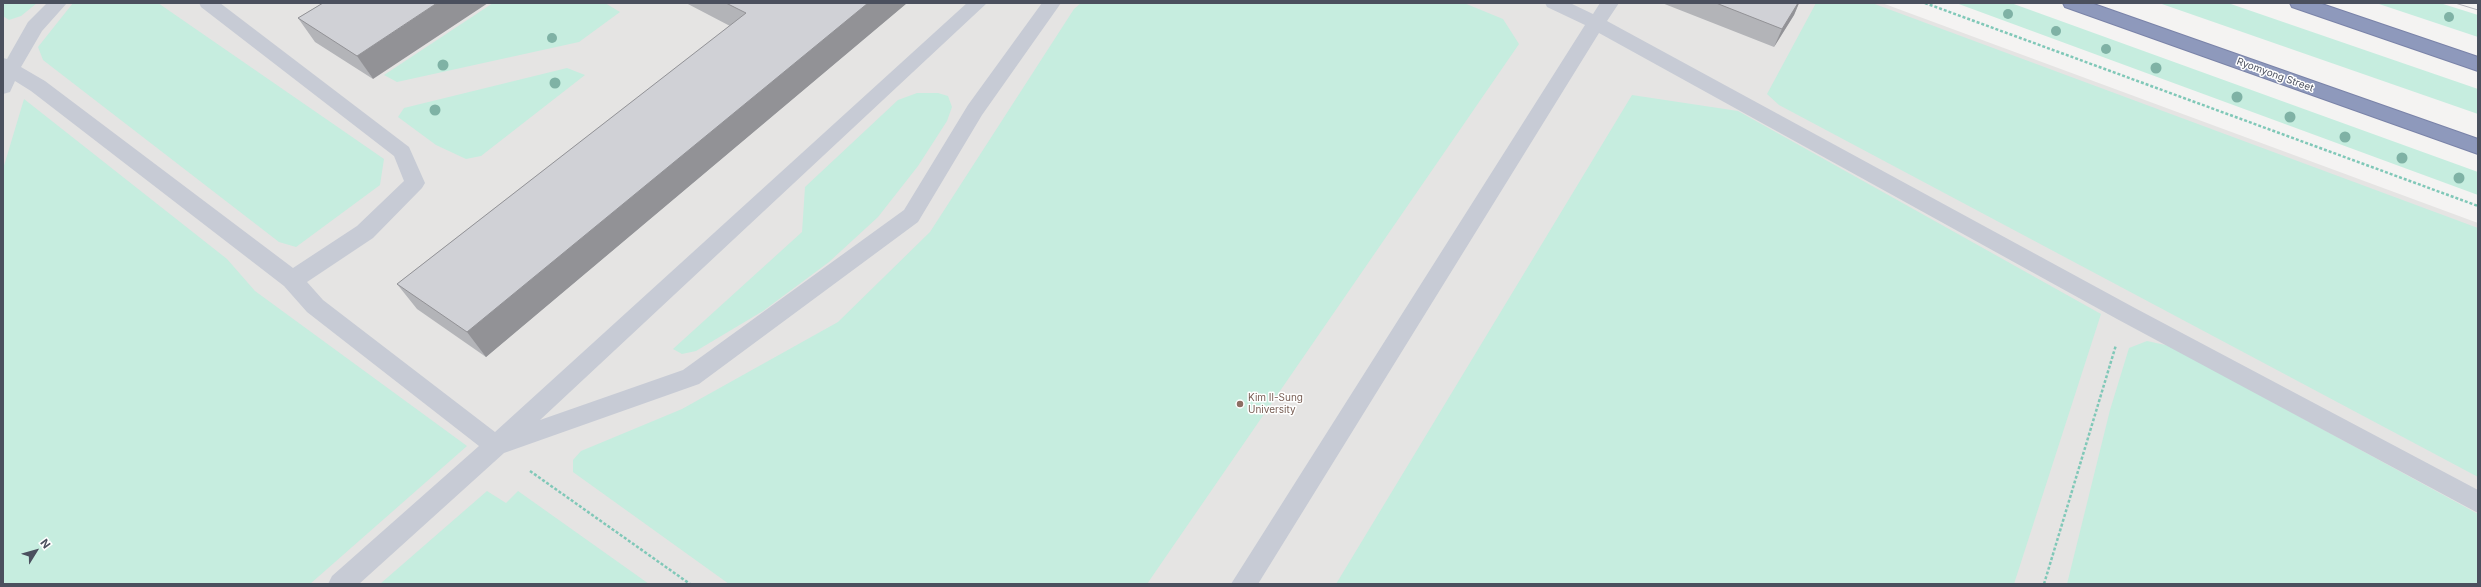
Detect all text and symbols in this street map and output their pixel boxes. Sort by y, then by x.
street label: Ryomyong Street [2235,56,2315,94]
place label: Kim Il-Sung University [1248,392,1303,416]
marker: Kim Il-Sung University [1235,399,1245,409]
north arrow [16,531,56,571]
text: N [37,536,54,551]

